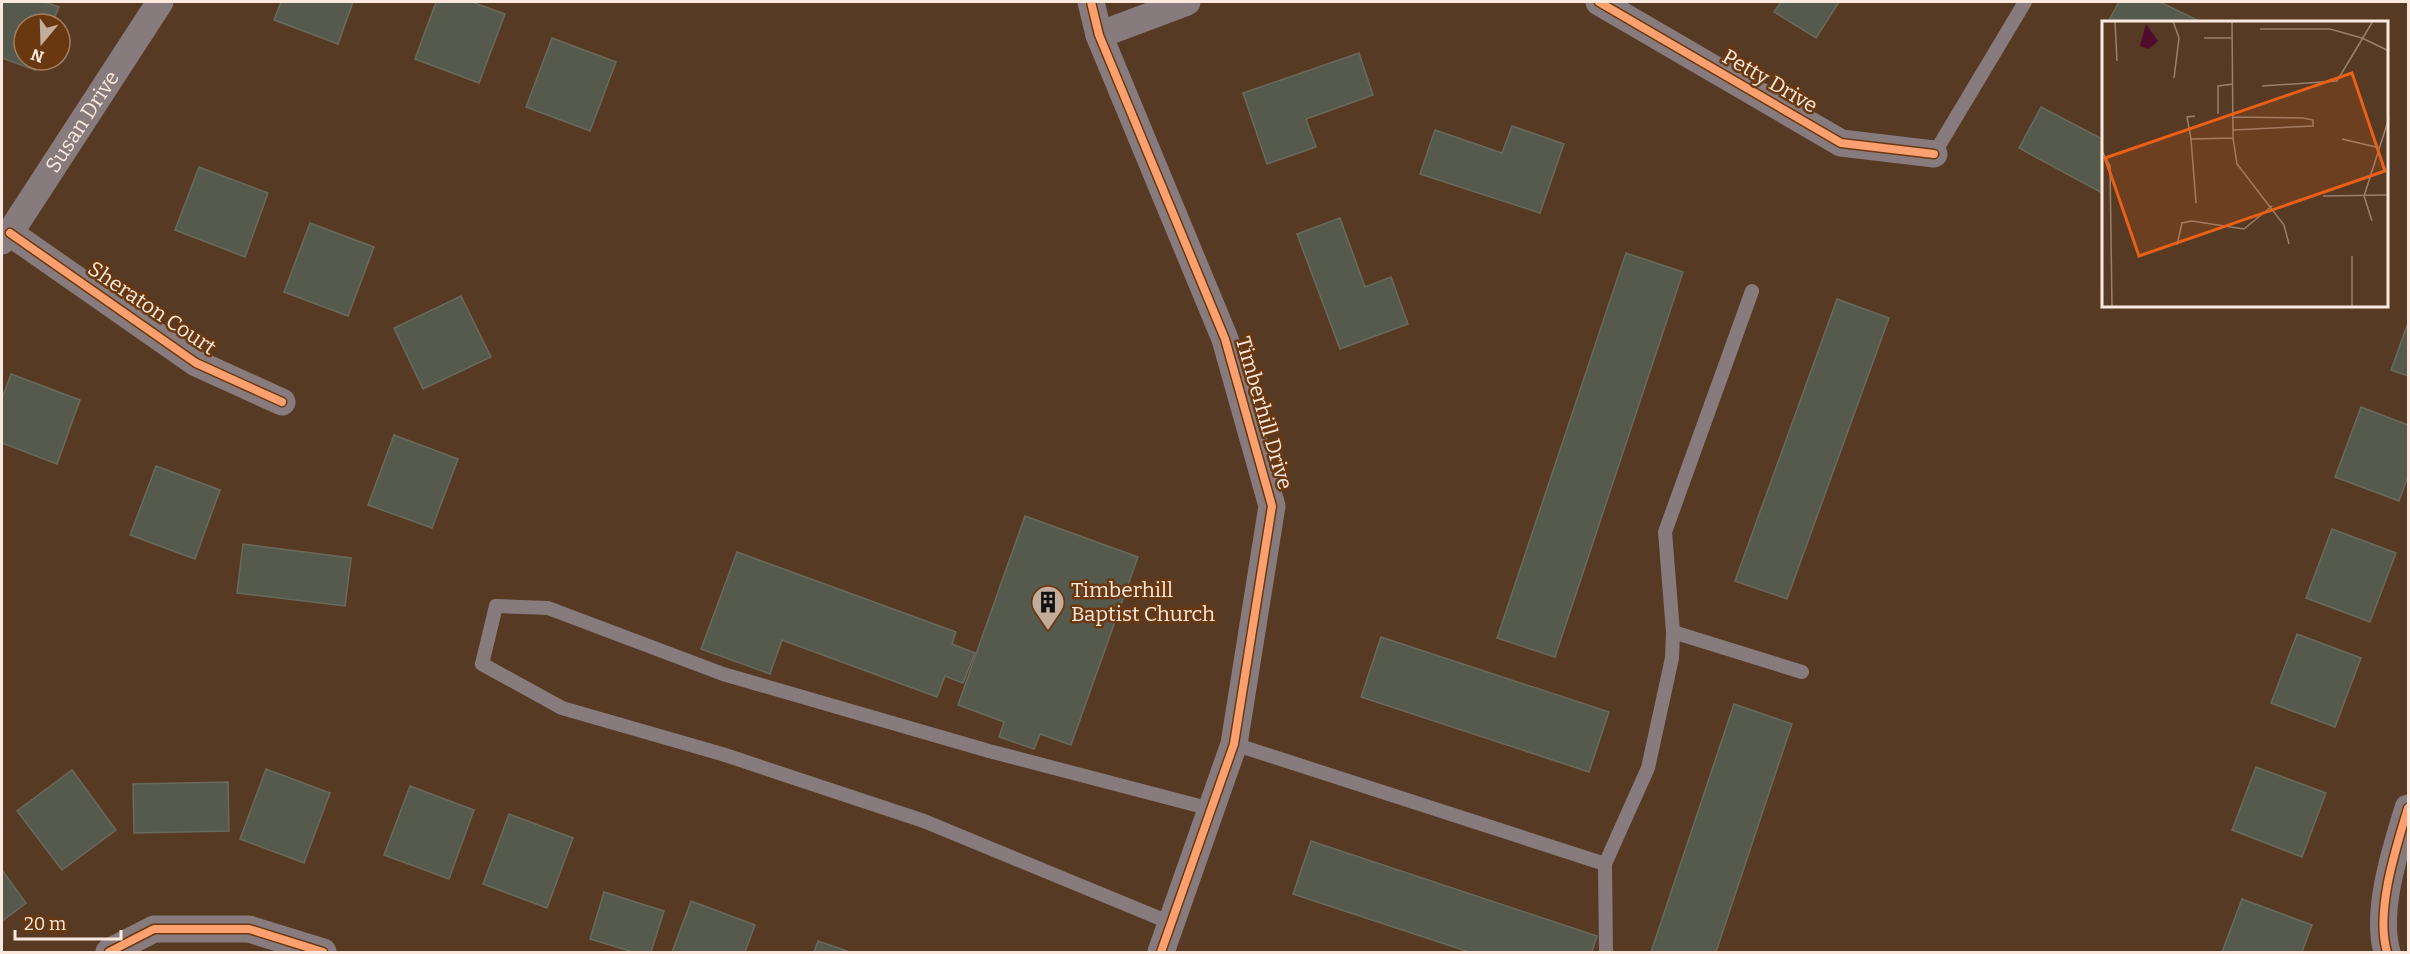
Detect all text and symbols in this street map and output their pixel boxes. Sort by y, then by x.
north arrow [12,12,72,72]
inset map [2102,21,2389,308]
street label: Petty Drive [1718,43,1822,119]
text: N [28,45,46,67]
street label: Susan Drive [40,66,125,177]
street label: Sheraton Court [83,256,221,361]
street label: Timberhill Drive [1230,333,1298,493]
place label: Timberhill Baptist Church [1071,577,1215,627]
building icon: Timberhill Baptist Church [1030,584,1066,631]
scale bar [15,903,122,941]
text: 20 m [24,913,66,935]

